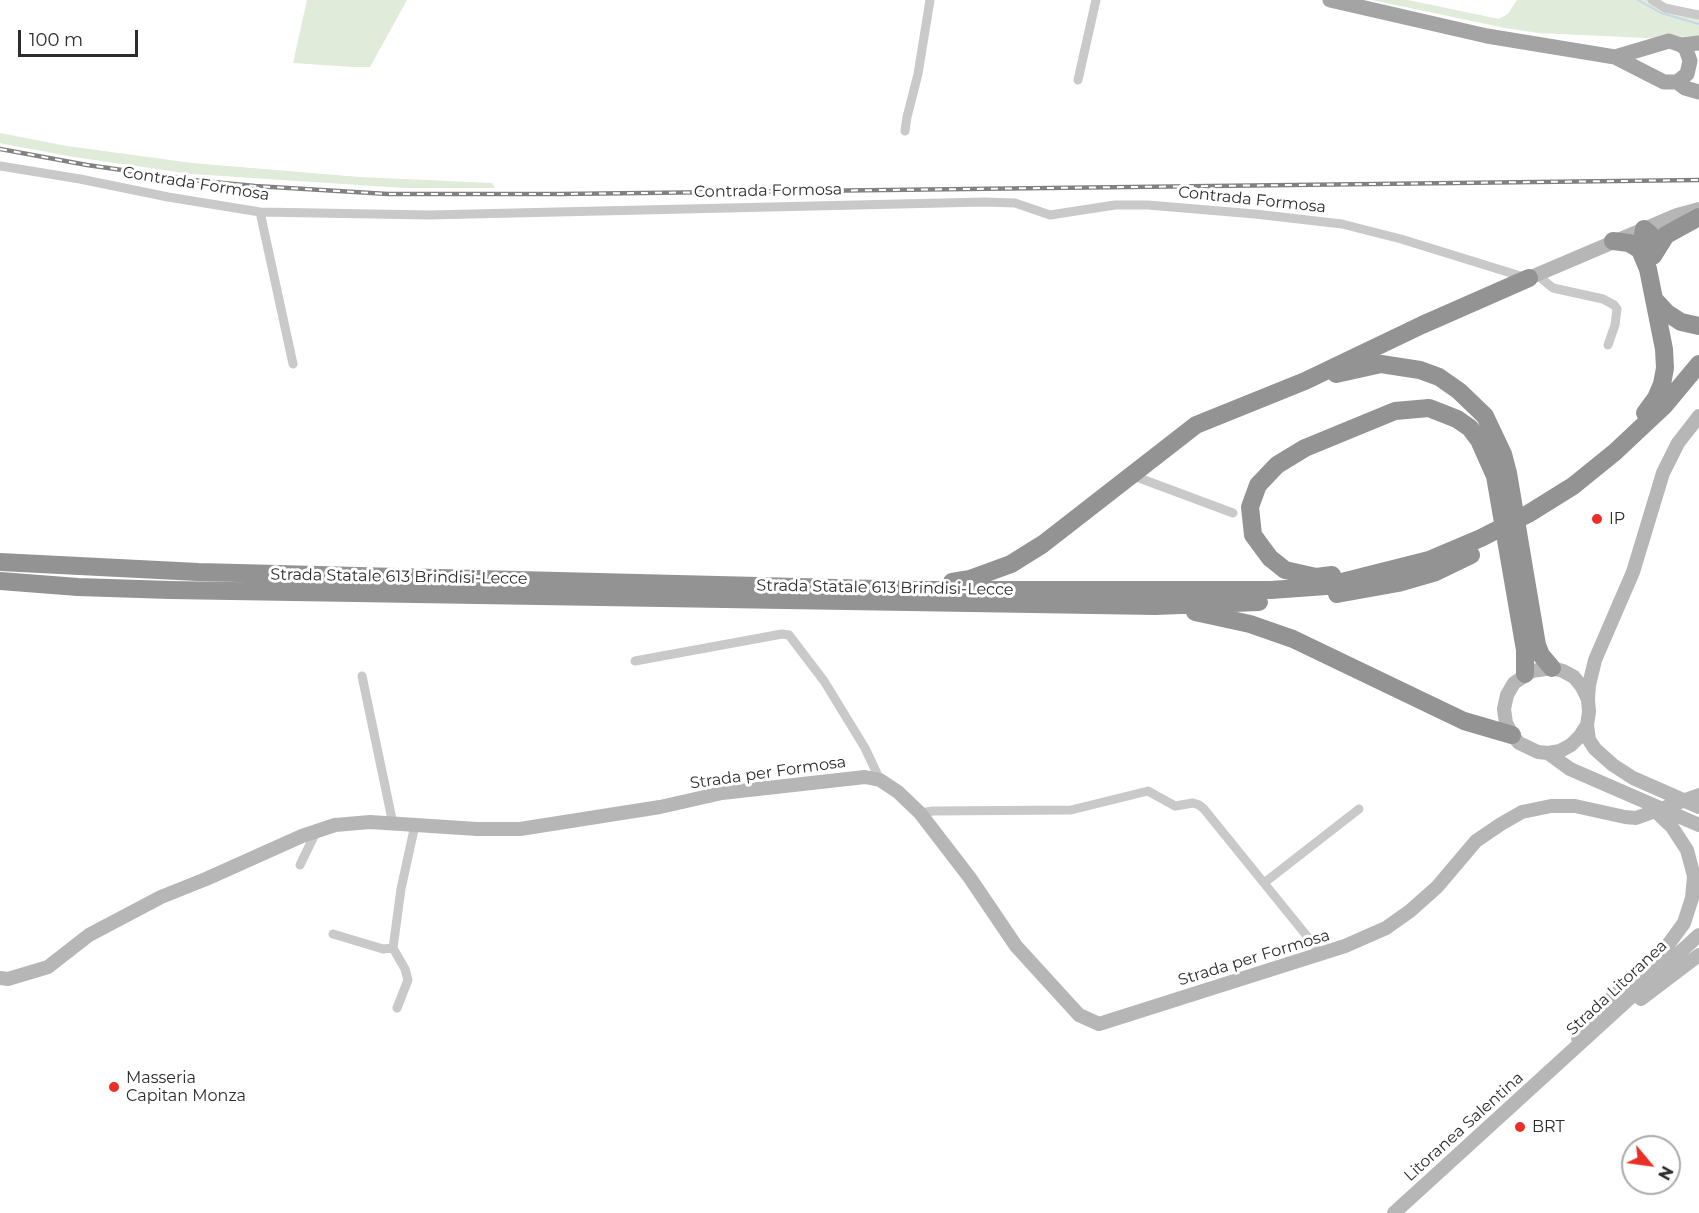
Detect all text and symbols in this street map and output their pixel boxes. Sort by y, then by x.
scale bar [21,18,141,56]
text: 100 m [29,29,83,51]
street label: Contrada Formosa [121,163,271,205]
street label: Contrada Formosa [694,180,842,202]
street label: Contrada Formosa [1177,183,1327,217]
place label: IP [1609,509,1625,529]
marker: IP [1590,512,1604,526]
street label: Strada Statale 613 Brindisi-Lecce [270,565,528,589]
street label: Strada Statale 613 Brindisi-Lecce [756,576,1014,600]
street label: Strada per Formosa [689,753,847,793]
street label: Strada per Formosa [1176,926,1332,990]
street label: Strada Litoranea [1563,936,1671,1040]
place label: Masseria Capitan Monza [126,1068,246,1106]
street label: Litoranea Salentina [1400,1068,1528,1186]
marker: Masseria Capitan Monza [107,1080,121,1094]
place label: BRT [1532,1117,1565,1137]
marker: BRT [1513,1120,1527,1134]
north arrow [1621,1135,1681,1195]
text: N [1654,1163,1677,1183]

